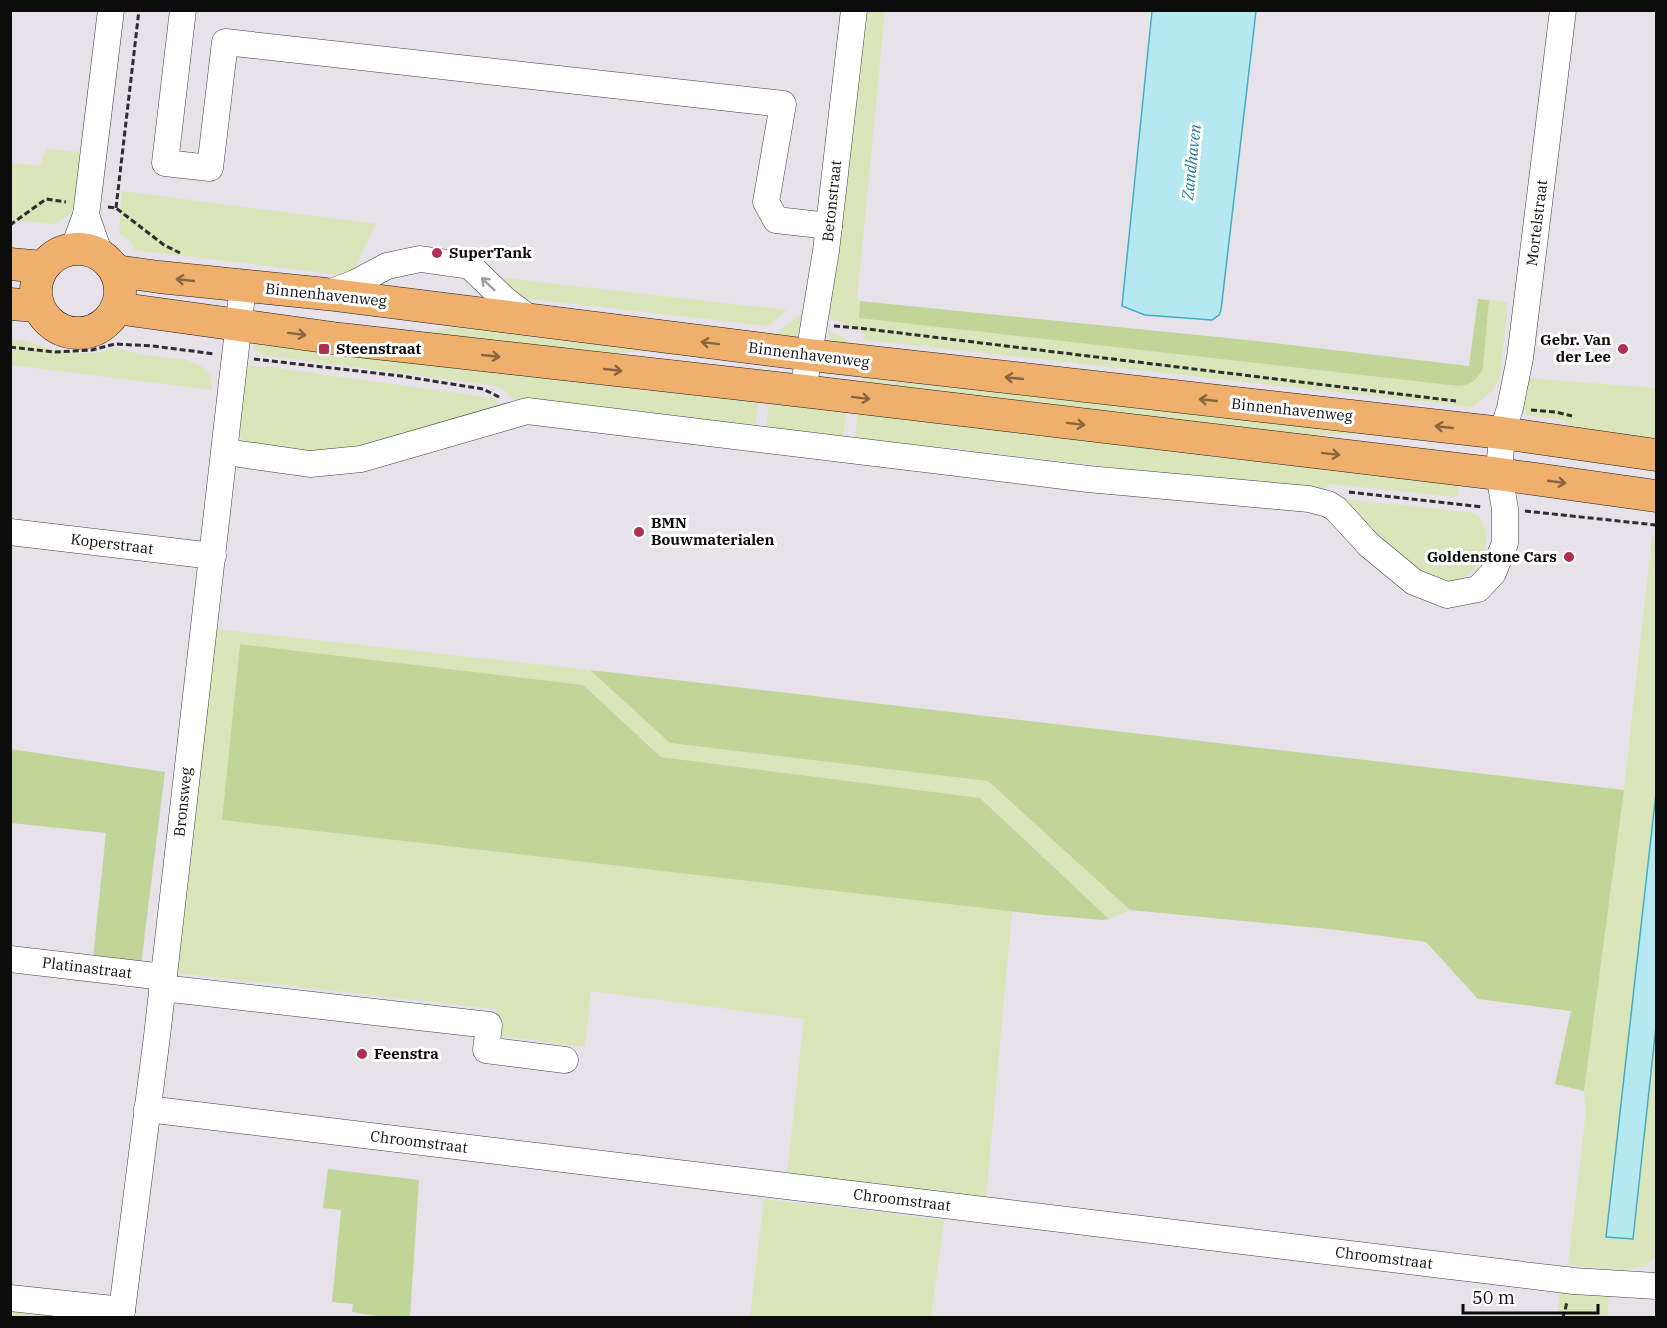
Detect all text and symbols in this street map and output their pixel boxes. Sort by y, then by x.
water label: Zandhaven [1177,123,1205,202]
street label: Betonstraat [818,159,845,243]
street label: Mortelstraat [1522,179,1551,267]
place label: SuperTank [449,243,532,262]
marker: SuperTank [430,246,444,260]
one-way arrow [176,274,196,285]
one-way arrow [481,276,496,291]
street label: Binnenhavenweg [264,279,388,310]
one-way arrow [287,329,306,340]
place label: Gebr. Van der Lee [1540,330,1611,366]
one-way arrow [701,338,720,349]
street label: Binnenhavenweg [747,338,871,371]
place label: Steenstraat [336,339,422,358]
marker: Steenstraat [317,342,331,356]
marker: Gebr. Van der Lee [1616,342,1630,356]
one-way arrow [480,351,500,362]
one-way arrow [602,365,622,376]
one-way arrow [1005,373,1025,384]
one-way arrow [851,393,871,404]
one-way arrow [1199,394,1219,405]
street label: Binnenhavenweg [1230,394,1354,425]
one-way arrow [1066,419,1085,430]
one-way arrow [1434,421,1454,432]
one-way arrow [1321,449,1341,460]
one-way arrow [1546,476,1566,487]
place label: BMN Bouwmaterialen [651,513,775,549]
marker: BMN Bouwmaterialen [632,525,646,539]
street label: Koperstraat [70,529,155,558]
place label: Goldenstone Cars [1427,547,1557,566]
marker: Goldenstone Cars [1562,550,1576,564]
street label: Bronsweg [169,766,196,838]
street label: Platinastraat [41,953,133,982]
place label: Feenstra [374,1044,439,1063]
marker: Feenstra [355,1047,369,1061]
street label: Chroomstraat [369,1126,469,1157]
street label: Chroomstraat [852,1184,952,1215]
street label: Chroomstraat [1334,1242,1434,1273]
scale bar [1463,1277,1598,1315]
text: 50 m [1472,1286,1515,1309]

